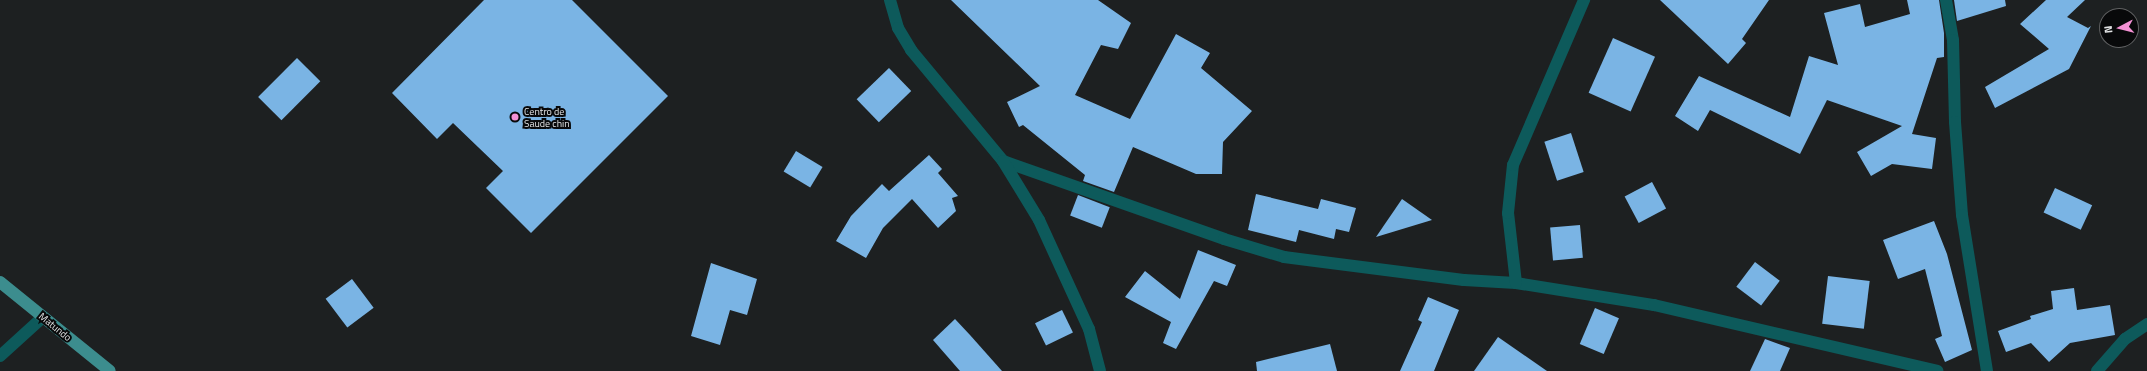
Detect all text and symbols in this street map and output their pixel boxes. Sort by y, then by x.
north arrow [2099,8,2139,48]
text: N [2100,25,2116,34]
place label: Centro de Saude chin [524,105,570,128]
marker: Centro de Saude chin [509,111,521,123]
street label: Matundo [36,310,74,344]

